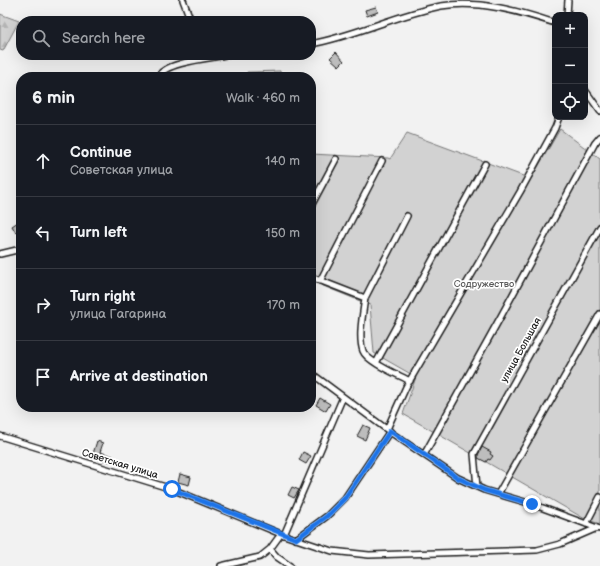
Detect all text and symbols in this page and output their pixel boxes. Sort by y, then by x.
map controls [552,12,588,120]
button: + [552,12,588,48]
search box [16,16,316,60]
icon: search [30,27,52,49]
text: Search here [62,29,145,48]
button: − [552,48,588,84]
button: locate [552,84,588,120]
text: 6 min [32,88,75,108]
text: Walk · 460 m [226,90,300,106]
text: Continue [70,143,132,162]
icon: ahead [32,150,54,172]
text: 140 m [265,153,300,169]
text: Советская улица [70,162,173,178]
icon: left [32,222,54,244]
text: Turn left [70,223,127,242]
text: 150 m [266,225,300,241]
park label: Содружество [454,278,514,290]
text: Turn right [70,287,135,306]
icon: right [32,294,54,316]
text: 170 m [267,297,300,313]
text: улица Гагарина [70,306,166,322]
street label: улица Большая [498,315,544,384]
icon: arrive [32,366,54,388]
text: Arrive at destination [70,367,208,386]
street label: Советская улица [80,447,160,481]
route start [163,480,181,498]
route end [523,495,541,513]

